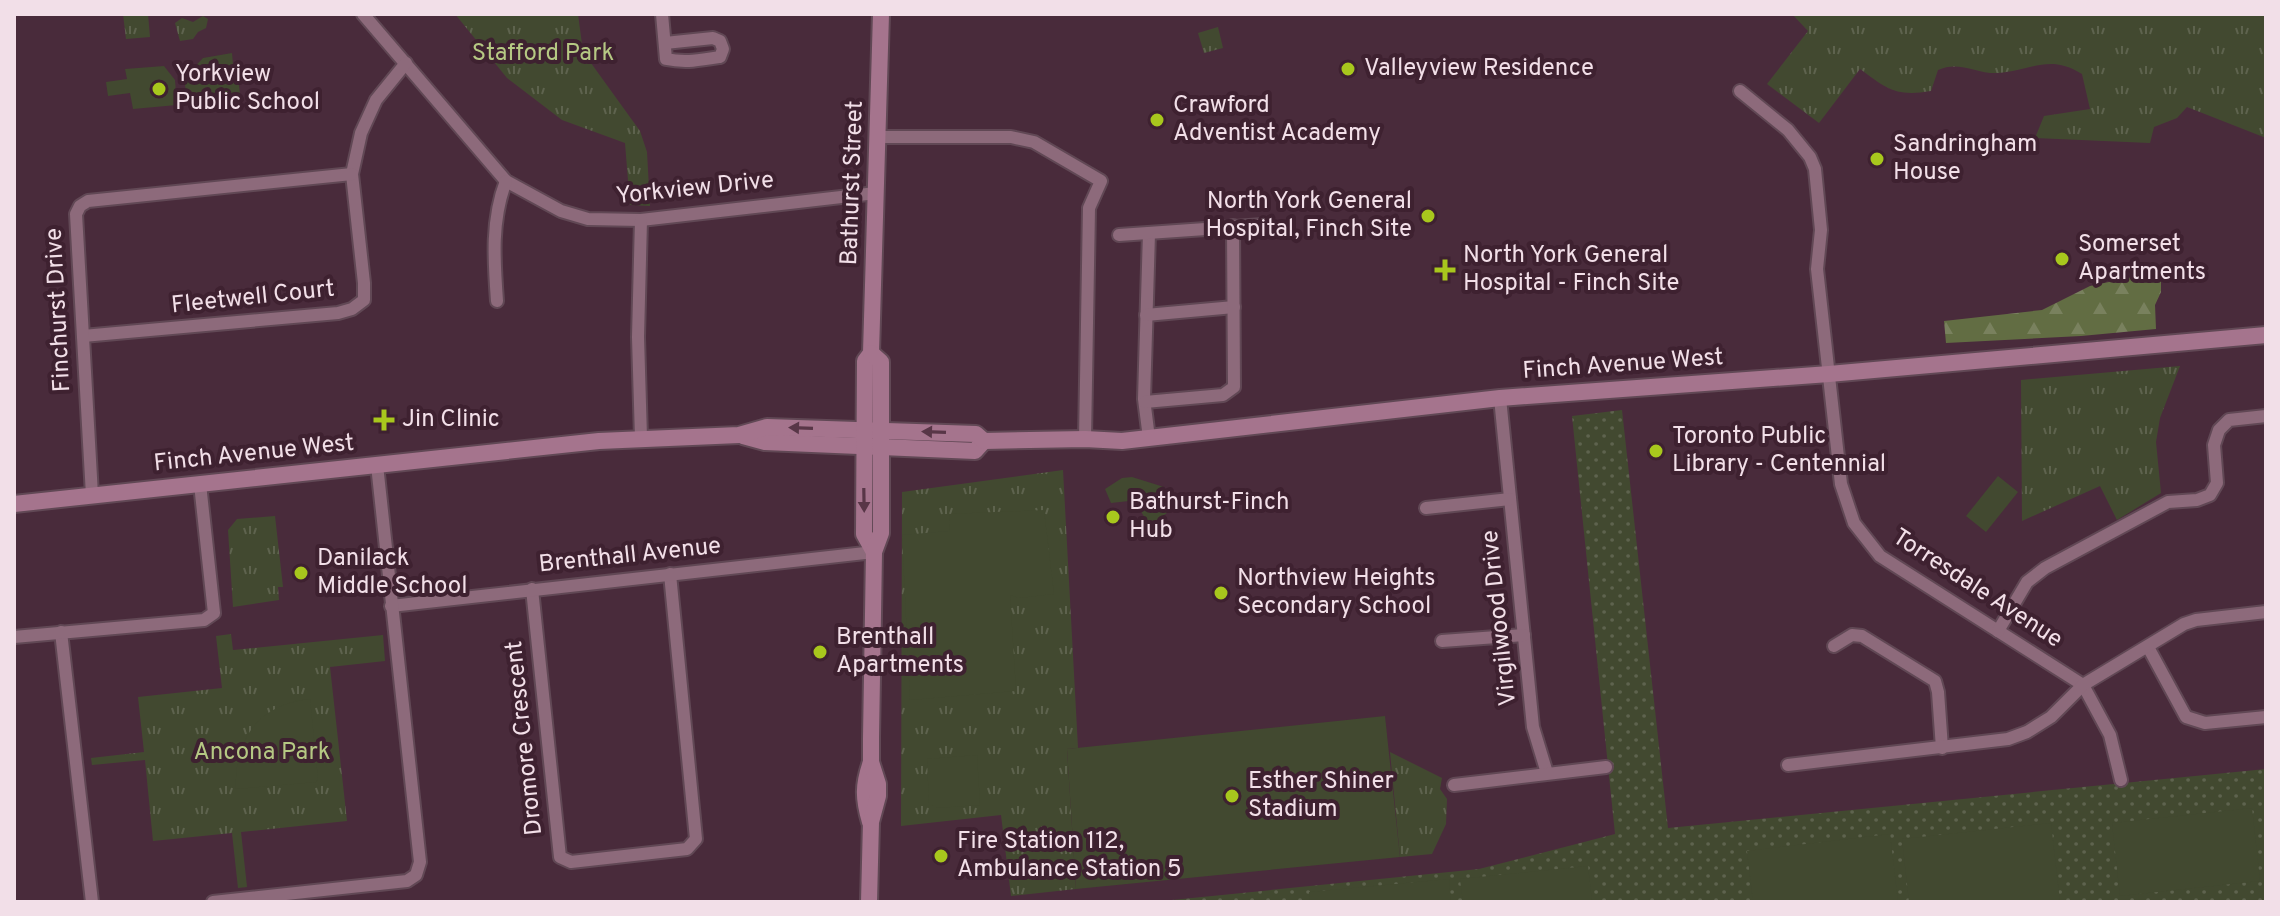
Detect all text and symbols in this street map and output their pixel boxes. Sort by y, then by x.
park label: Stafford Park [472,39,614,69]
place label: Valleyview Residence [1364,54,1594,84]
place label: Yorkview Public School [175,60,320,118]
marker: Valleyview Residence [1339,60,1357,78]
marker: Yorkview Public School [150,80,168,98]
place label: Crawford Adventist Academy [1173,91,1381,149]
street label: Bathurst Street [835,100,871,266]
marker: Crawford Adventist Academy [1148,111,1166,129]
place label: Sandringham House [1893,130,2037,188]
marker: Sandringham House [1868,150,1886,168]
street label: Yorkview Drive [615,166,775,212]
place label: North York General Hospital, Finch Site [1205,187,1412,245]
marker: North York General Hospital, Finch Site [1419,207,1437,225]
street label: Finchurst Drive [40,227,78,393]
place label: Somerset Apartments [2078,230,2206,288]
place label: North York General Hospital - Finch Site [1463,241,1679,299]
marker: Somerset Apartments [2053,250,2071,268]
marker: North York General Hospital - Finch Site [1434,259,1456,281]
street label: Fleetwell Court [170,275,336,321]
street label: Finch Avenue West [1521,343,1725,387]
place label: Jin Clinic [402,405,500,435]
marker: Jin Clinic [373,409,395,431]
one-way arrow [788,422,813,435]
place label: Toronto Public Library - Centennial [1672,422,1886,480]
one-way arrow [921,426,946,439]
street label: Finch Avenue West [152,429,356,479]
marker: Toronto Public Library - Centennial [1647,442,1665,460]
one-way arrow [858,488,870,513]
place label: Bathurst-Finch Hub [1129,488,1289,546]
marker: Bathurst-Finch Hub [1104,508,1122,526]
street label: Torresdale Avenue [1886,523,2068,655]
street label: Virgilwood Drive [1476,528,1524,708]
street label: Brenthall Avenue [537,532,723,580]
place label: Danilack Middle School [317,544,467,602]
marker: Danilack Middle School [292,564,310,582]
place label: Northview Heights Secondary School [1237,564,1436,622]
marker: Northview Heights Secondary School [1212,584,1230,602]
place label: Brenthall Apartments [836,623,964,681]
street label: Dromore Crescent [500,639,550,837]
marker: Brenthall Apartments [811,643,829,661]
park label: Ancona Park [193,738,331,768]
place label: Esther Shiner Stadium [1248,767,1394,825]
marker: Esther Shiner Stadium [1223,787,1241,805]
place label: Fire Station 112, Ambulance Station 5 [957,827,1182,885]
marker: Fire Station 112, Ambulance Station 5 [932,847,950,865]

